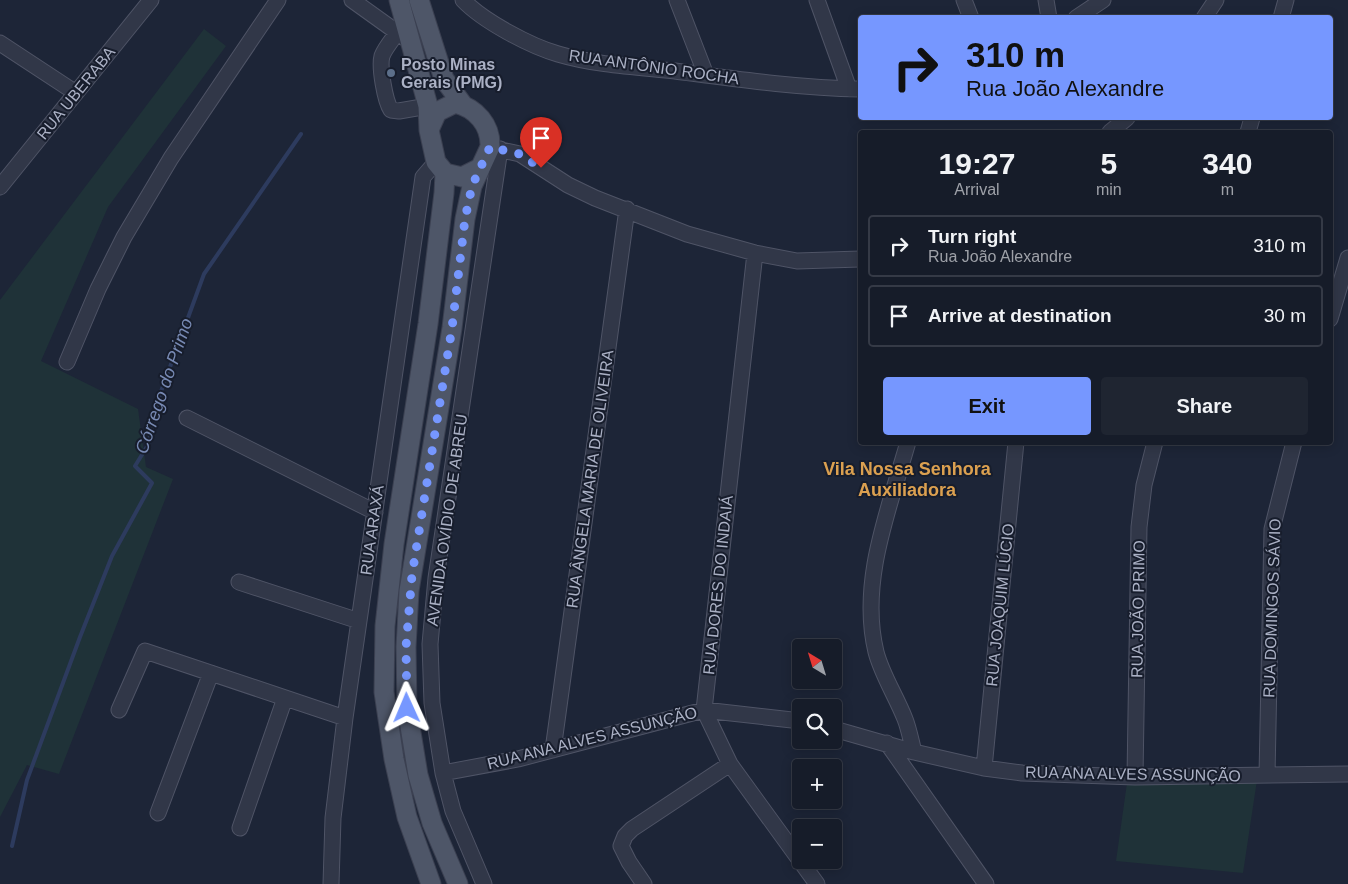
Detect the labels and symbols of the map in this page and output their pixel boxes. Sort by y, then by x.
street label: RUA UBERABA [34,43,119,143]
street label: RUA ANTÔNIO ROCHA [568,46,741,87]
place label: Posto Minas Gerais (PMG) [401,56,502,91]
marker: Posto Minas Gerais (PMG) [385,67,397,79]
pin [520,117,562,168]
water label: Córrego do Primo [131,316,197,456]
street label: RUA ÂNGELA MARIA DE OLIVEIRA [562,348,617,609]
street label: AVENIDA OVÍDIO DE ABREU [423,413,470,627]
district label: Vila Nossa Senhora Auxiliadora [823,459,992,500]
street label: RUA ARAXÁ [356,483,387,576]
street label: RUA DORES DO INDAIÁ [699,494,736,676]
street label: RUA DOMINGOS SÁVIO [1259,518,1284,698]
street label: RUA JOAQUIM LÚCIO [982,523,1017,687]
street label: RUA JOÃO PRIMO [1126,540,1148,678]
north arrow [792,639,842,689]
position arrow [380,681,432,733]
street label: RUA ANA ALVES ASSUNÇÃO [485,702,699,772]
street label: RUA ANA ALVES ASSUNÇÃO [1025,762,1241,784]

